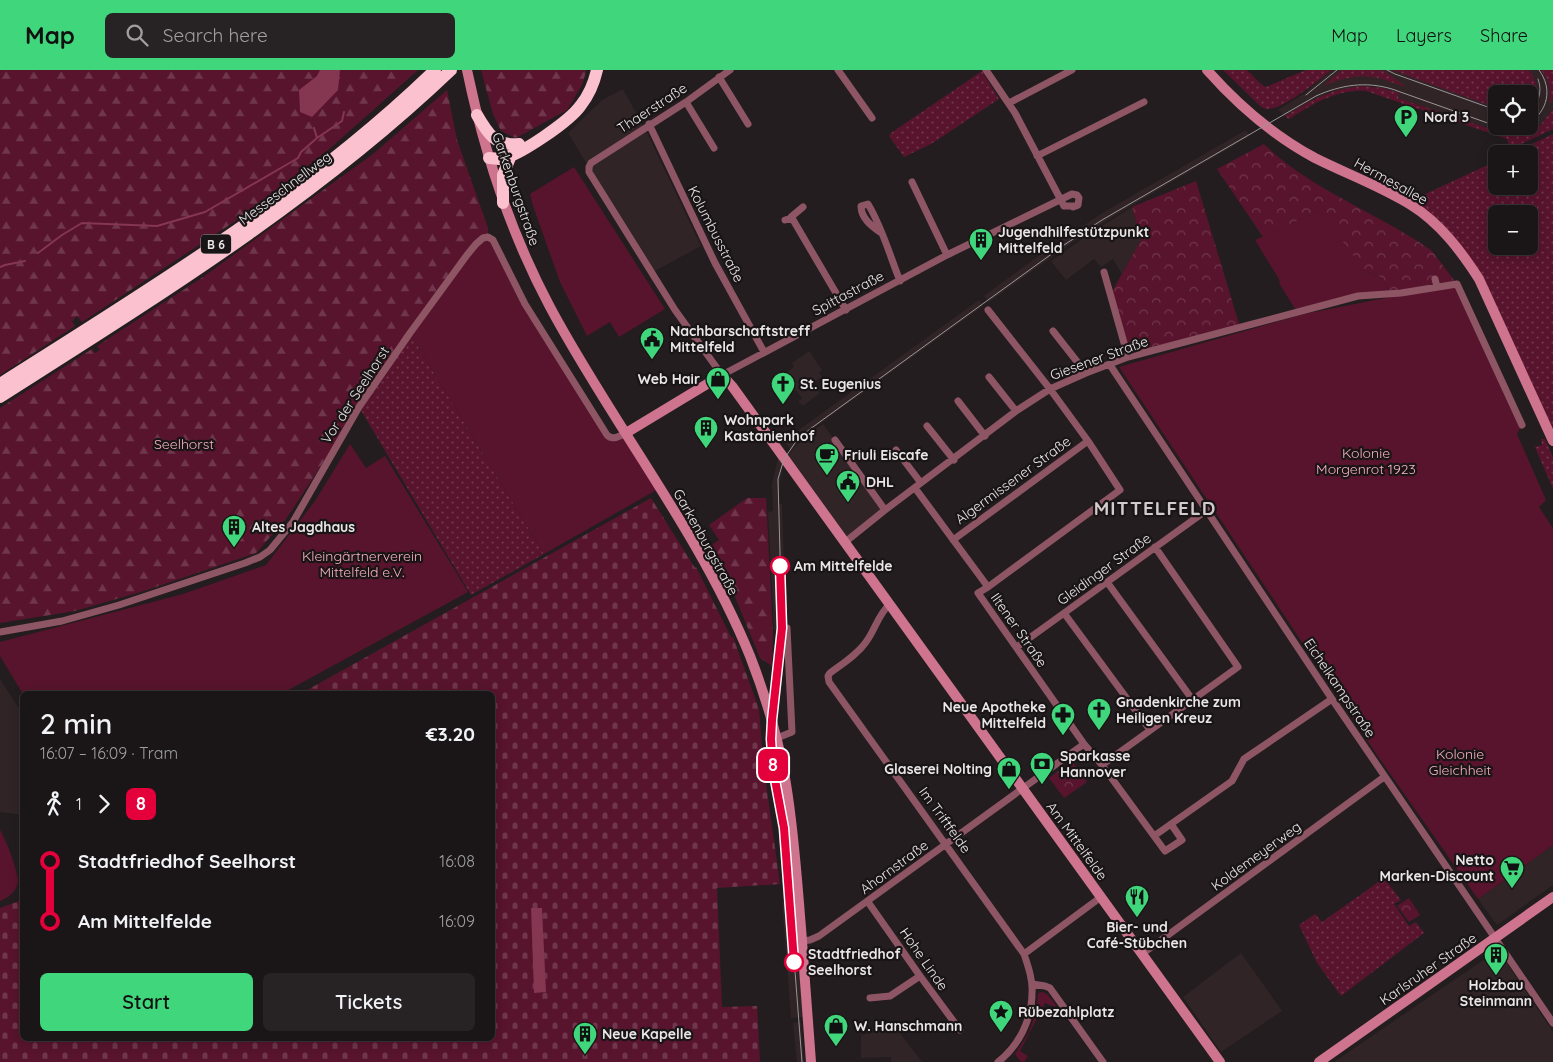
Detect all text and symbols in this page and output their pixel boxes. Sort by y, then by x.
search box [105,13,455,58]
text: Map [25,20,75,50]
icon: search [123,21,151,49]
text: Search here [163,23,268,47]
text: Map [1331,24,1368,47]
text: Layers [1396,24,1452,47]
text: Share [1480,24,1528,47]
street label: Thaerstraße [614,79,690,137]
map controls [1488,85,1538,255]
button: locate [1488,85,1538,135]
parking icon: Nord 3 [1393,104,1419,138]
place label: Nord 3 [1424,108,1469,126]
street label: Garkenburgstraße [488,130,544,248]
button: + [1488,145,1538,195]
street label: Messeschnellweg [235,147,335,229]
street label: Hermesallee [1351,153,1431,209]
street label: Kolumbusstraße [684,183,748,285]
button: − [1488,205,1538,255]
place label: Jugendhilfestützpunkt Mittelfeld [998,223,1150,257]
building icon: Jugendhilfestützpunkt Mittelfeld [968,227,994,261]
road number: B 6 [201,234,231,253]
street label: Spittastraße [809,267,887,319]
place label: Nachbarschaftstreff Mittelfeld [670,322,811,356]
public building icon: Nachbarschaftstreff Mittelfeld [639,326,665,360]
street label: Giesener Straße [1048,332,1151,384]
street label: Vor der Seelhorst [317,343,393,447]
shop icon: Web Hair [705,366,731,400]
place label: Web Hair [638,370,700,388]
church icon: St. Eugenius [770,371,796,405]
place label: St. Eugenius [800,375,881,393]
place label: Wohnpark Kastanienhof [724,411,815,445]
building icon: Wohnpark Kastanienhof [693,415,719,449]
street label: Algermissener Straße [952,432,1074,528]
park label: Seelhorst [154,435,214,453]
cafe icon: Friuli Eiscafe [814,442,840,476]
park label: Kolonie Morgenrot 1923 [1316,444,1416,478]
place label: Friuli Eiscafe [844,446,928,464]
public building icon: DHL [835,469,861,503]
place label: DHL [866,473,894,491]
street label: Garkenburgstraße [669,486,743,598]
district label: MITTELFELD [1094,496,1216,520]
building icon: Altes Jagdhaus [221,514,247,548]
place label: Altes Jagdhaus [252,518,355,536]
street label: Gleidinger Straße [1054,529,1154,609]
park label: Kleingärtnerverein Mittelfeld e.V. [302,547,422,581]
marker: Am Mittelfelde [770,556,790,576]
place label: Am Mittelfelde [794,557,893,575]
street label: Iltener Straße [987,589,1051,671]
street label: Eichelkampstraße [1300,635,1380,741]
place label: Gnadenkirche zum Heiligen Kreuz [1116,693,1241,727]
church icon: Gnadenkirche zum Heiligen Kreuz [1086,697,1112,731]
place label: Neue Apotheke Mittelfeld [942,698,1046,732]
pharmacy icon: Neue Apotheke Mittelfeld [1050,702,1076,736]
text: 2 min [40,706,112,741]
text: €3.20 [426,722,475,746]
text: 16:07 – 16:09 · Tram [40,743,178,763]
park label: Kolonie Gleichheit [1429,745,1492,779]
place label: Sparkasse Hannover [1060,747,1130,781]
line badge: 8 [757,749,789,781]
bank icon: Sparkasse Hannover [1029,751,1055,785]
text: 8 [768,753,778,776]
shop icon: Glaserei Nolting [996,756,1022,790]
place label: Glaserei Nolting [884,760,992,778]
street label: Im Triftfelde [915,783,975,857]
icon: walk [40,790,68,818]
icon: forward [90,790,118,818]
text: 8 [136,792,146,815]
text: 1 [76,794,82,814]
street label: Am Mittelfelde [1042,798,1112,884]
street label: Koldemeyerweg [1208,817,1304,895]
street label: Ahornstraße [856,836,932,898]
text: Stadtfriedhof Seelhorst [78,849,296,873]
text: 16:08 [439,851,475,871]
place label: Netto Marken-Discount [1379,851,1494,885]
supermarket icon: Netto Marken-Discount [1499,855,1525,889]
restaurant icon: Bier- und Café-Stübchen [1124,884,1150,918]
text: Am Mittelfelde [78,909,212,933]
text: 16:09 [439,911,475,931]
place label: Bier- und Café-Stübchen [1087,918,1187,952]
street label: Hohe Linde [896,924,952,994]
street label: Karlsruher Straße [1376,929,1480,1009]
building icon: Holzbau Steinmann [1483,942,1509,976]
place label: Stadtfriedhof Seelhorst [808,945,902,979]
marker: Stadtfriedhof Seelhorst [784,952,804,972]
button: Start [40,973,253,1031]
button: Tickets [263,973,475,1031]
place label: Holzbau Steinmann [1460,976,1532,1010]
place icon: Rübezahlplatz [988,999,1014,1033]
place label: Rübezahlplatz [1018,1003,1114,1021]
shop icon: W. Hanschmann [823,1013,849,1047]
place label: W. Hanschmann [854,1017,962,1035]
building icon: Neue Kapelle [572,1021,598,1055]
place label: Neue Kapelle [602,1025,692,1043]

